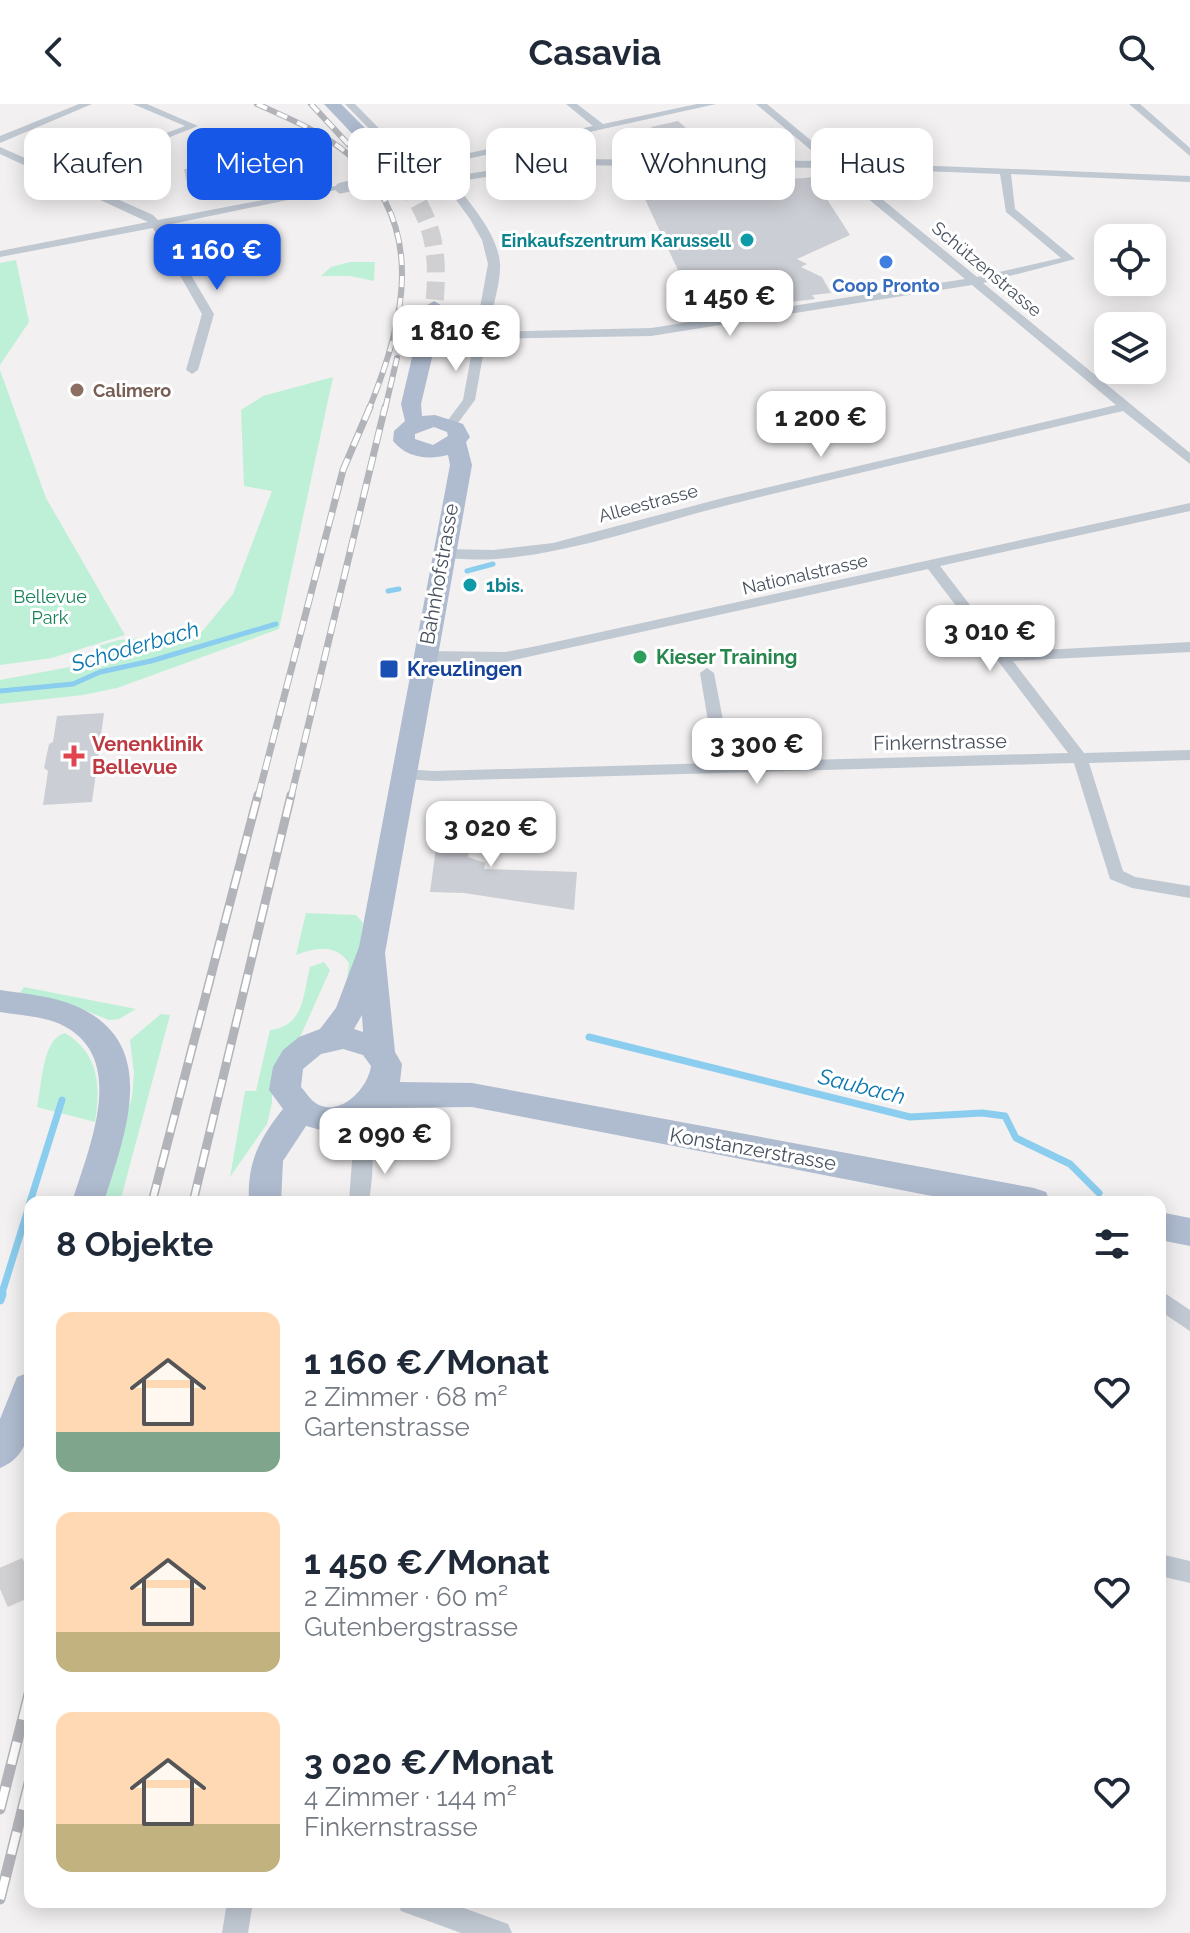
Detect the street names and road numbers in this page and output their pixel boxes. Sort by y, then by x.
street label: Schützenstrasse [928,217,1046,321]
street label: Alleestrasse [596,480,700,526]
street label: Bahnhofstrasse [415,501,463,646]
street label: Nationalstrasse [740,549,870,599]
street label: Finkernstrasse [873,729,1007,755]
street label: Konstanzerstrasse [668,1123,838,1175]

